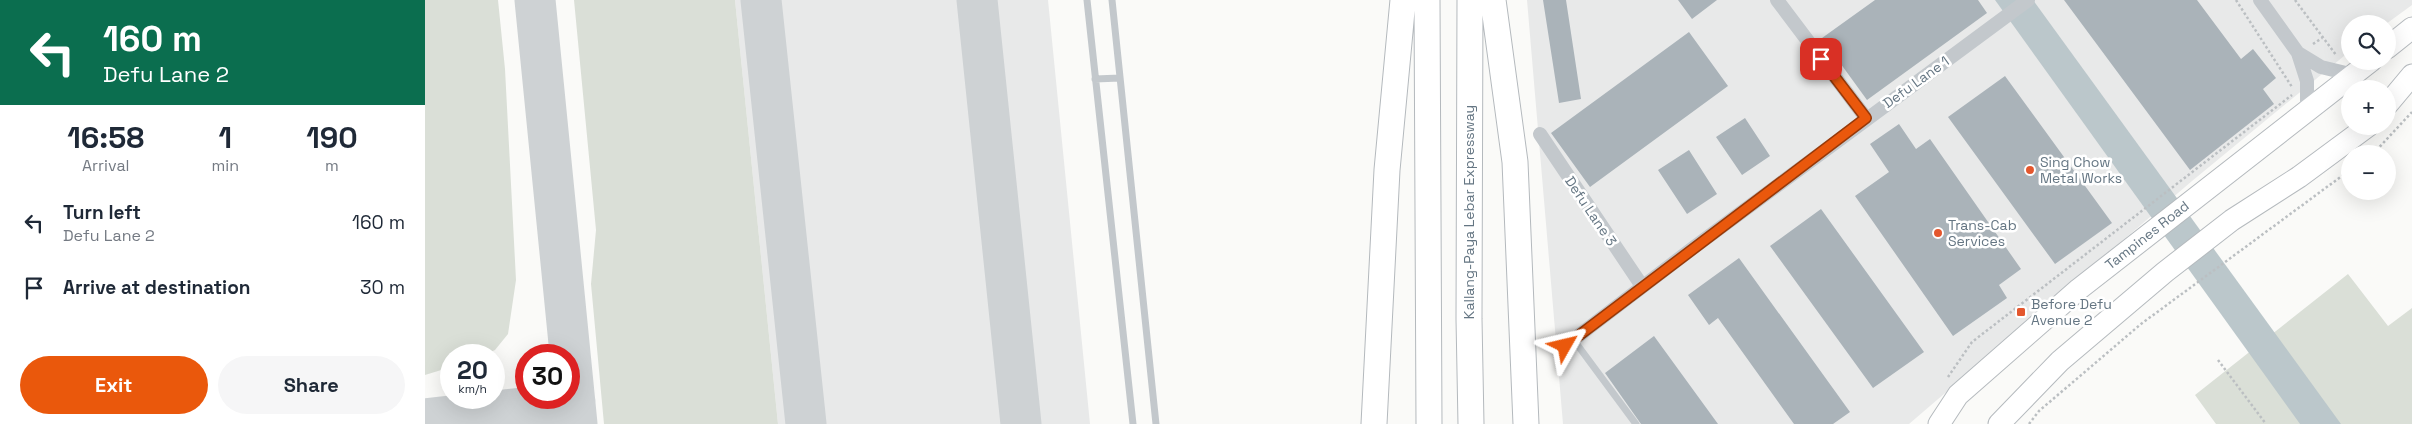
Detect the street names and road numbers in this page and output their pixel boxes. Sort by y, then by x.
street label: Defu Lane 1 [1879,52,1953,112]
street label: Kallang-Paya Lebar Expressway [1460,105,1478,319]
street label: Defu Lane 3 [1561,173,1621,249]
street label: Tampines Road [2101,197,2193,273]

